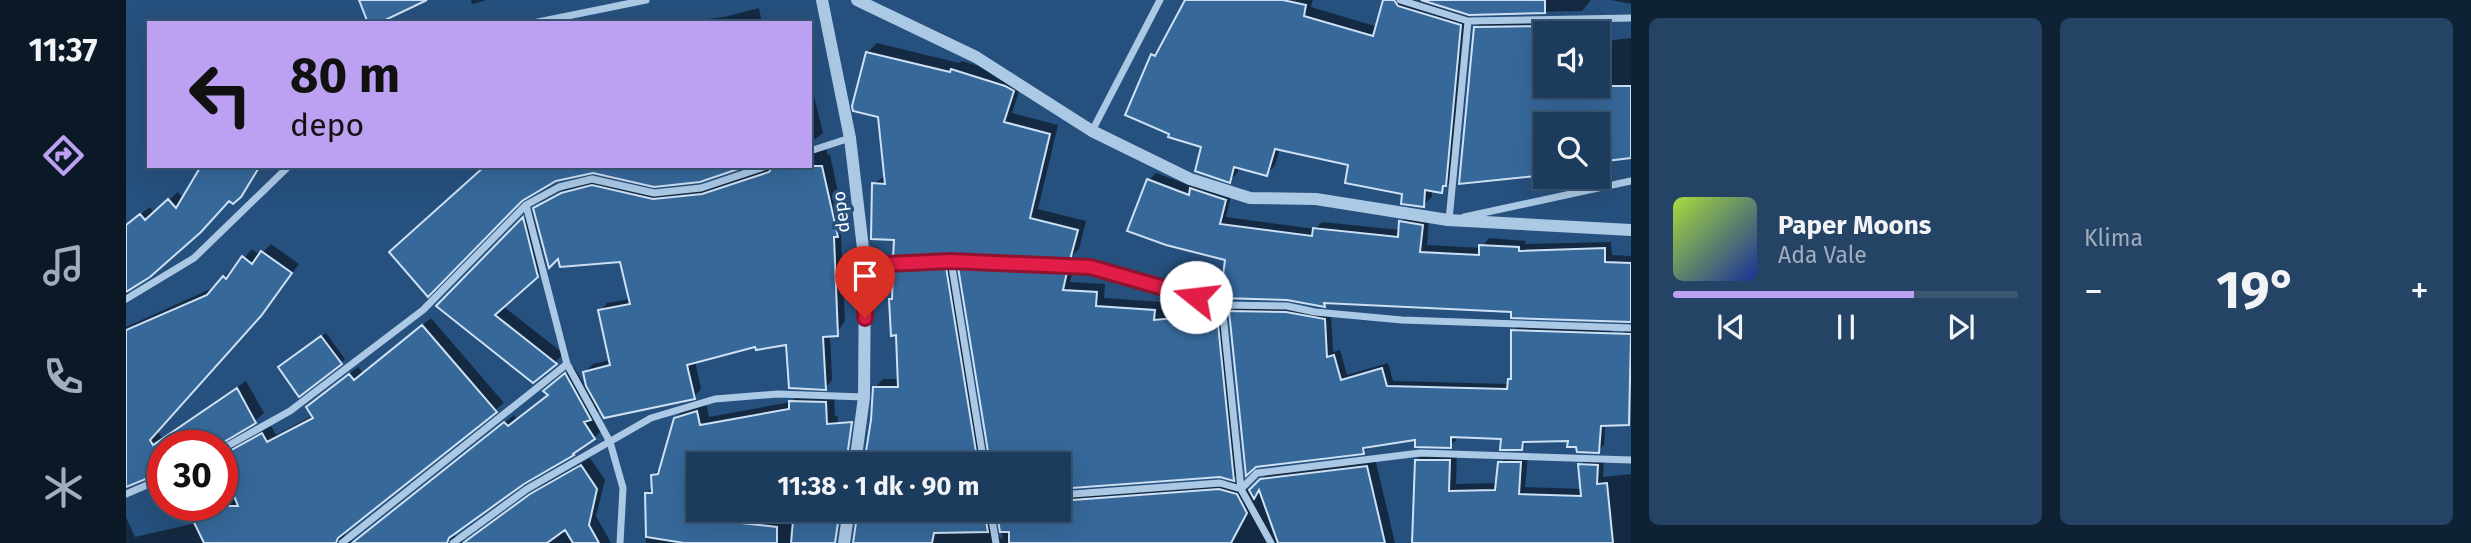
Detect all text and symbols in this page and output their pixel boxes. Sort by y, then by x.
map controls [1533,21,1610,189]
button: sound [1533,21,1610,98]
text: 11:37 [29,31,97,69]
text: 80 m [290,46,400,105]
icon: left [175,49,266,140]
text: depo [290,106,364,144]
button: search [1533,112,1610,189]
icon: directions [39,131,88,180]
street label: depo [828,190,854,234]
text: Paper Moons [1778,210,1931,241]
text: Klima [2084,224,2143,252]
icon: music [39,241,88,290]
text: Ada Vale [1778,241,1867,269]
pin [835,246,895,318]
icon: arrive [846,257,884,295]
text: 19° [2216,259,2297,322]
position arrow [1159,260,1233,334]
text: − [2084,268,2103,314]
text: + [2410,268,2429,314]
icon: previous [1712,308,1750,346]
icon: pause [1827,308,1865,346]
icon: next [1942,308,1980,346]
icon: phone [39,352,88,401]
speed limit sign: 30 [147,430,238,521]
icon: climate [39,463,88,512]
text: 11:38 · 1 dk · 90 m [777,471,980,502]

